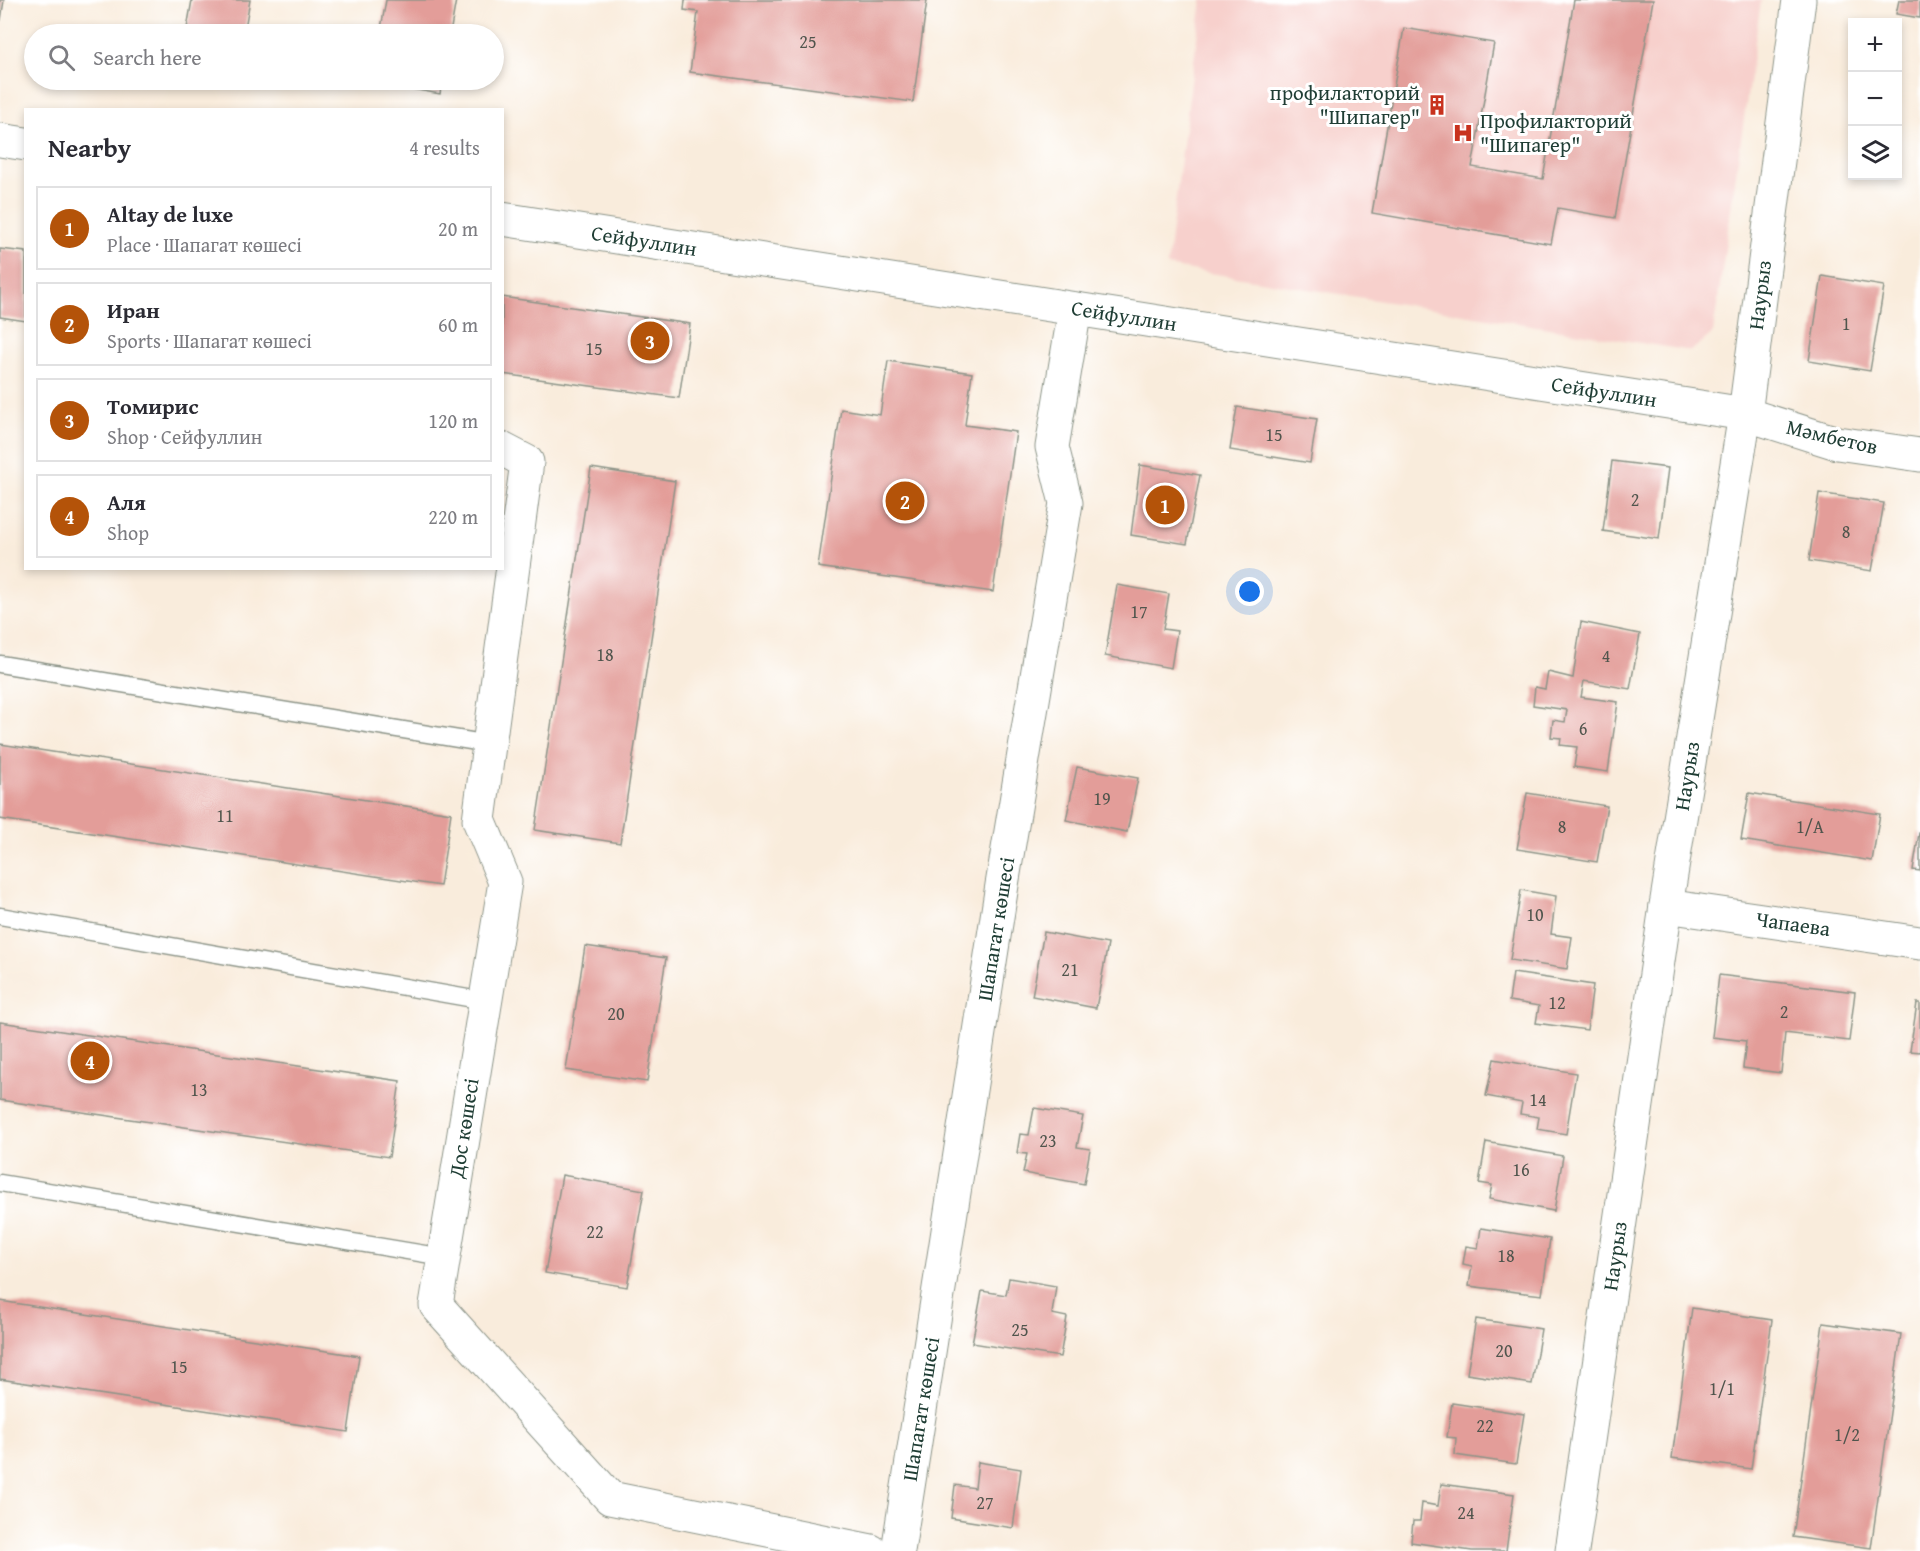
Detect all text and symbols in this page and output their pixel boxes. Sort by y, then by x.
map controls [1848,18,1902,180]
button: + [1848,18,1902,72]
search box [24,24,504,90]
house number: 25 [799,28,817,55]
icon: search [45,41,78,74]
text: Search here [93,41,202,73]
button: − [1848,72,1902,126]
place label: профилакторий "Шипагер" [1270,77,1420,132]
building icon: профилакторий "Шипагер" [1425,93,1449,117]
place label: Профилакторий "Шипагер" [1480,105,1632,160]
hospital icon: Профилакторий "Шипагер" [1451,121,1475,145]
button: layers [1848,126,1902,180]
text: Nearby [48,128,131,167]
text: 4 results [409,133,480,162]
text: Altay de luxe [107,198,233,230]
text: 1 [64,214,75,243]
text: 20 m [438,214,478,243]
street label: Сейфуллин [589,217,699,264]
text: Place · Шапагат көшесі [107,230,302,259]
street label: Наурыз [1740,258,1779,331]
street label: Сейфуллин [1069,292,1179,339]
text: Иран [107,294,160,326]
text: 2 [64,310,75,339]
text: 60 m [438,310,478,339]
house number: 1 [1842,310,1850,337]
pin: 3 [630,318,670,364]
text: Sports · Шапагат көшесі [107,326,312,355]
house number: 15 [585,335,603,362]
street label: Сейфуллин [1549,368,1659,415]
text: Томирис [107,390,199,422]
text: 3 [64,406,75,435]
text: 120 m [428,406,478,435]
street label: Мәмбетов [1783,411,1881,462]
house number: 15 [1265,421,1283,448]
text: Shop · Сейфуллин [107,422,262,451]
pin: 2 [886,478,924,524]
pin: 1 [1146,482,1184,528]
text: Аля [107,486,146,518]
house number: 2 [1631,486,1639,513]
text: 4 [64,502,75,531]
text: 220 m [428,502,478,531]
text: Shop [107,518,149,547]
house number: 8 [1842,518,1850,545]
your location [1235,577,1264,606]
house number: 17 [1130,598,1148,625]
house number: 18 [596,641,614,668]
house number: 4 [1602,642,1610,669]
house number: 6 [1579,715,1587,742]
street label: Наурыз [1666,739,1707,813]
house number: 19 [1093,785,1111,812]
house number: 11 [216,802,234,829]
house number: 8 [1558,813,1566,840]
house number: 1/А [1796,813,1824,840]
street label: Шапагат көшесі [969,854,1022,1003]
house number: 10 [1526,901,1544,928]
street label: Чапаева [1754,903,1832,944]
house number: 21 [1061,956,1079,983]
house number: 12 [1548,989,1566,1016]
house number: 2 [1780,998,1788,1025]
house number: 20 [607,1000,625,1027]
pin: 4 [70,1038,110,1084]
house number: 13 [190,1076,208,1103]
street label: Дос көшесі [440,1076,487,1181]
house number: 14 [1529,1086,1547,1113]
house number: 23 [1039,1127,1057,1154]
house number: 16 [1512,1156,1530,1183]
house number: 22 [586,1218,604,1245]
street label: Наурыз [1594,1219,1635,1293]
house number: 18 [1497,1242,1515,1269]
house number: 25 [1011,1316,1029,1343]
street label: Шапагат көшесі [894,1334,947,1483]
house number: 20 [1495,1337,1513,1364]
house number: 15 [170,1353,188,1380]
house number: 1/1 [1709,1375,1735,1402]
house number: 22 [1476,1412,1494,1439]
house number: 1/2 [1834,1421,1860,1448]
house number: 27 [976,1489,994,1516]
house number: 24 [1457,1499,1475,1526]

